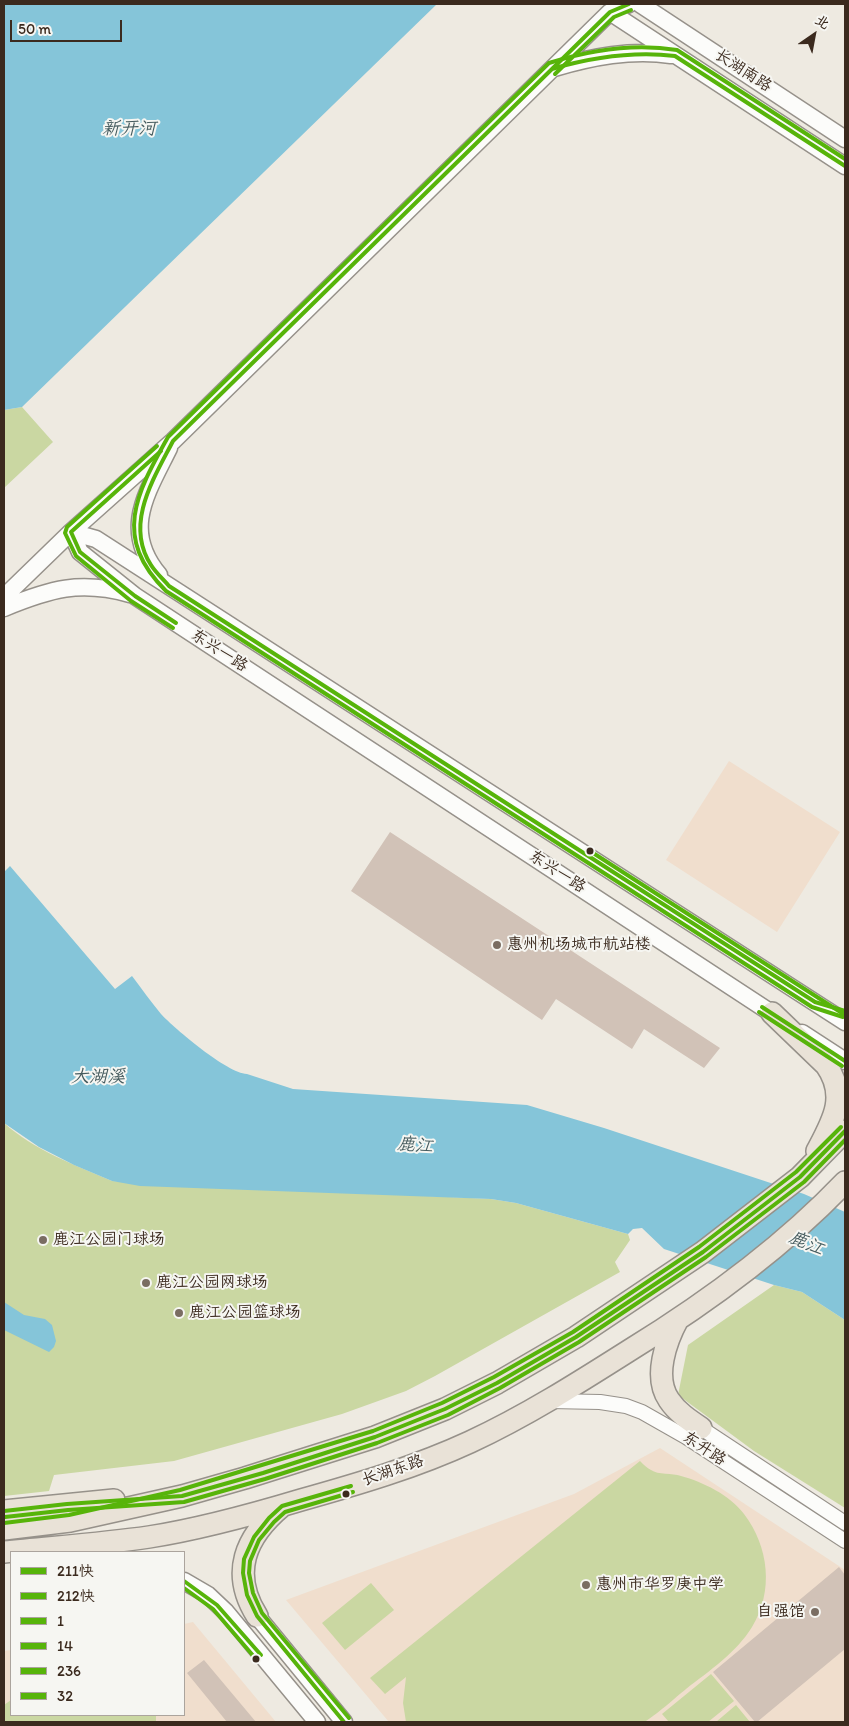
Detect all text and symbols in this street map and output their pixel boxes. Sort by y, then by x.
scale bar [12,10,125,42]
north arrow [789,10,839,60]
text: 北 [812,11,833,33]
text: 50 m [18,20,51,38]
street label: 长湖南路 [711,46,775,96]
water label: 新开河 [102,118,156,140]
street label: 东兴一路 [187,626,251,676]
unlabelled marker [585,846,595,856]
street label: 东兴一路 [525,847,589,897]
place label: 惠州机场城市航站楼 [507,935,651,955]
marker: 惠州机场城市航站楼 [491,939,503,951]
water label: 大湖溪 [71,1066,125,1088]
water label: 鹿江 [396,1134,434,1158]
water label: 鹿江 [785,1227,827,1261]
place label: 鹿江公园门球场 [53,1230,165,1250]
marker: 鹿江公园门球场 [37,1234,49,1246]
place label: 鹿江公园网球场 [156,1273,268,1293]
marker: 鹿江公园网球场 [140,1277,152,1289]
place label: 鹿江公园篮球场 [189,1303,301,1323]
marker: 鹿江公园篮球场 [173,1307,185,1319]
street label: 东升路 [679,1428,729,1470]
street label: 长湖东路 [360,1452,426,1490]
unlabelled marker [341,1489,351,1499]
legend [10,1551,185,1716]
text: 211快 [57,1562,94,1580]
place label: 惠州市华罗庚中学 [596,1575,724,1595]
marker: 惠州市华罗庚中学 [580,1579,592,1591]
text: 212快 [57,1587,95,1605]
place label: 自强馆 [757,1602,805,1622]
marker: 自强馆 [809,1606,821,1618]
text: 1 [57,1612,64,1630]
text: 14 [57,1637,73,1655]
unlabelled marker [251,1654,261,1664]
text: 236 [57,1662,81,1680]
text: 32 [57,1687,73,1705]

